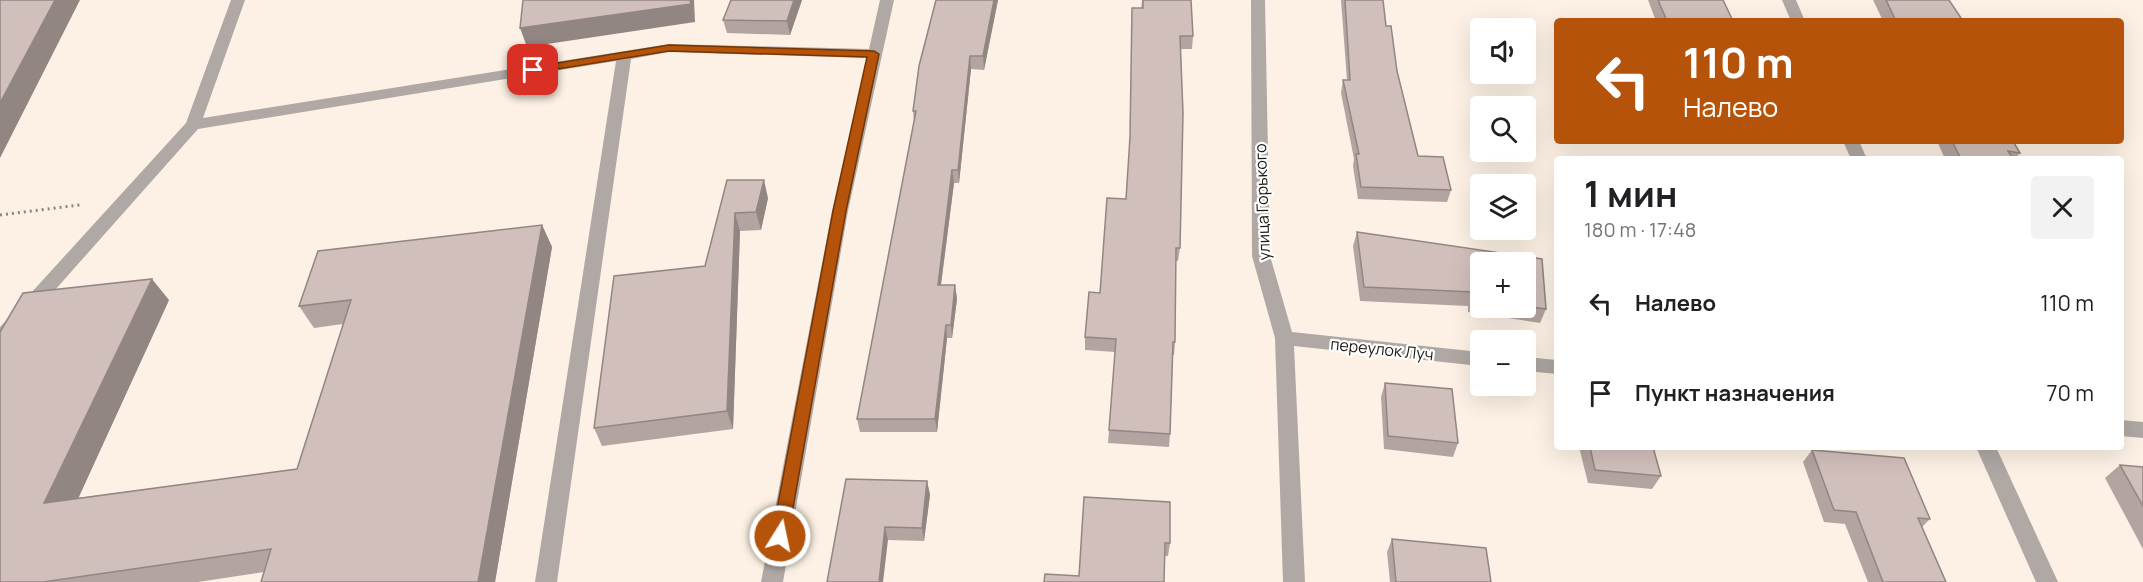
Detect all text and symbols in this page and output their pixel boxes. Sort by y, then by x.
map controls [1470,18,1536,396]
button: sound [1470,18,1536,84]
text: 110 m [1683,33,1794,91]
icon: left [1584,42,1662,120]
pin [507,44,558,95]
icon: arrive [516,53,549,86]
text: Налево [1683,88,1778,125]
button: search [1470,96,1536,162]
street label: улица Горького [1249,143,1275,261]
text: 1 мин [1584,169,1677,218]
button: layers [1470,174,1536,240]
button: close [2031,176,2094,239]
text: 180 m · 17:48 [1584,216,1696,243]
button: + [1470,252,1536,318]
icon: left [1584,287,1617,320]
text: Налево [1635,288,1716,318]
text: 110 m [2040,288,2094,318]
button: − [1470,330,1536,396]
street label: переулок Луч [1329,333,1435,365]
icon: arrive [1584,377,1617,410]
text: Пункт назначения [1635,378,1835,408]
text: 70 m [2046,378,2094,408]
position arrow [748,504,812,568]

